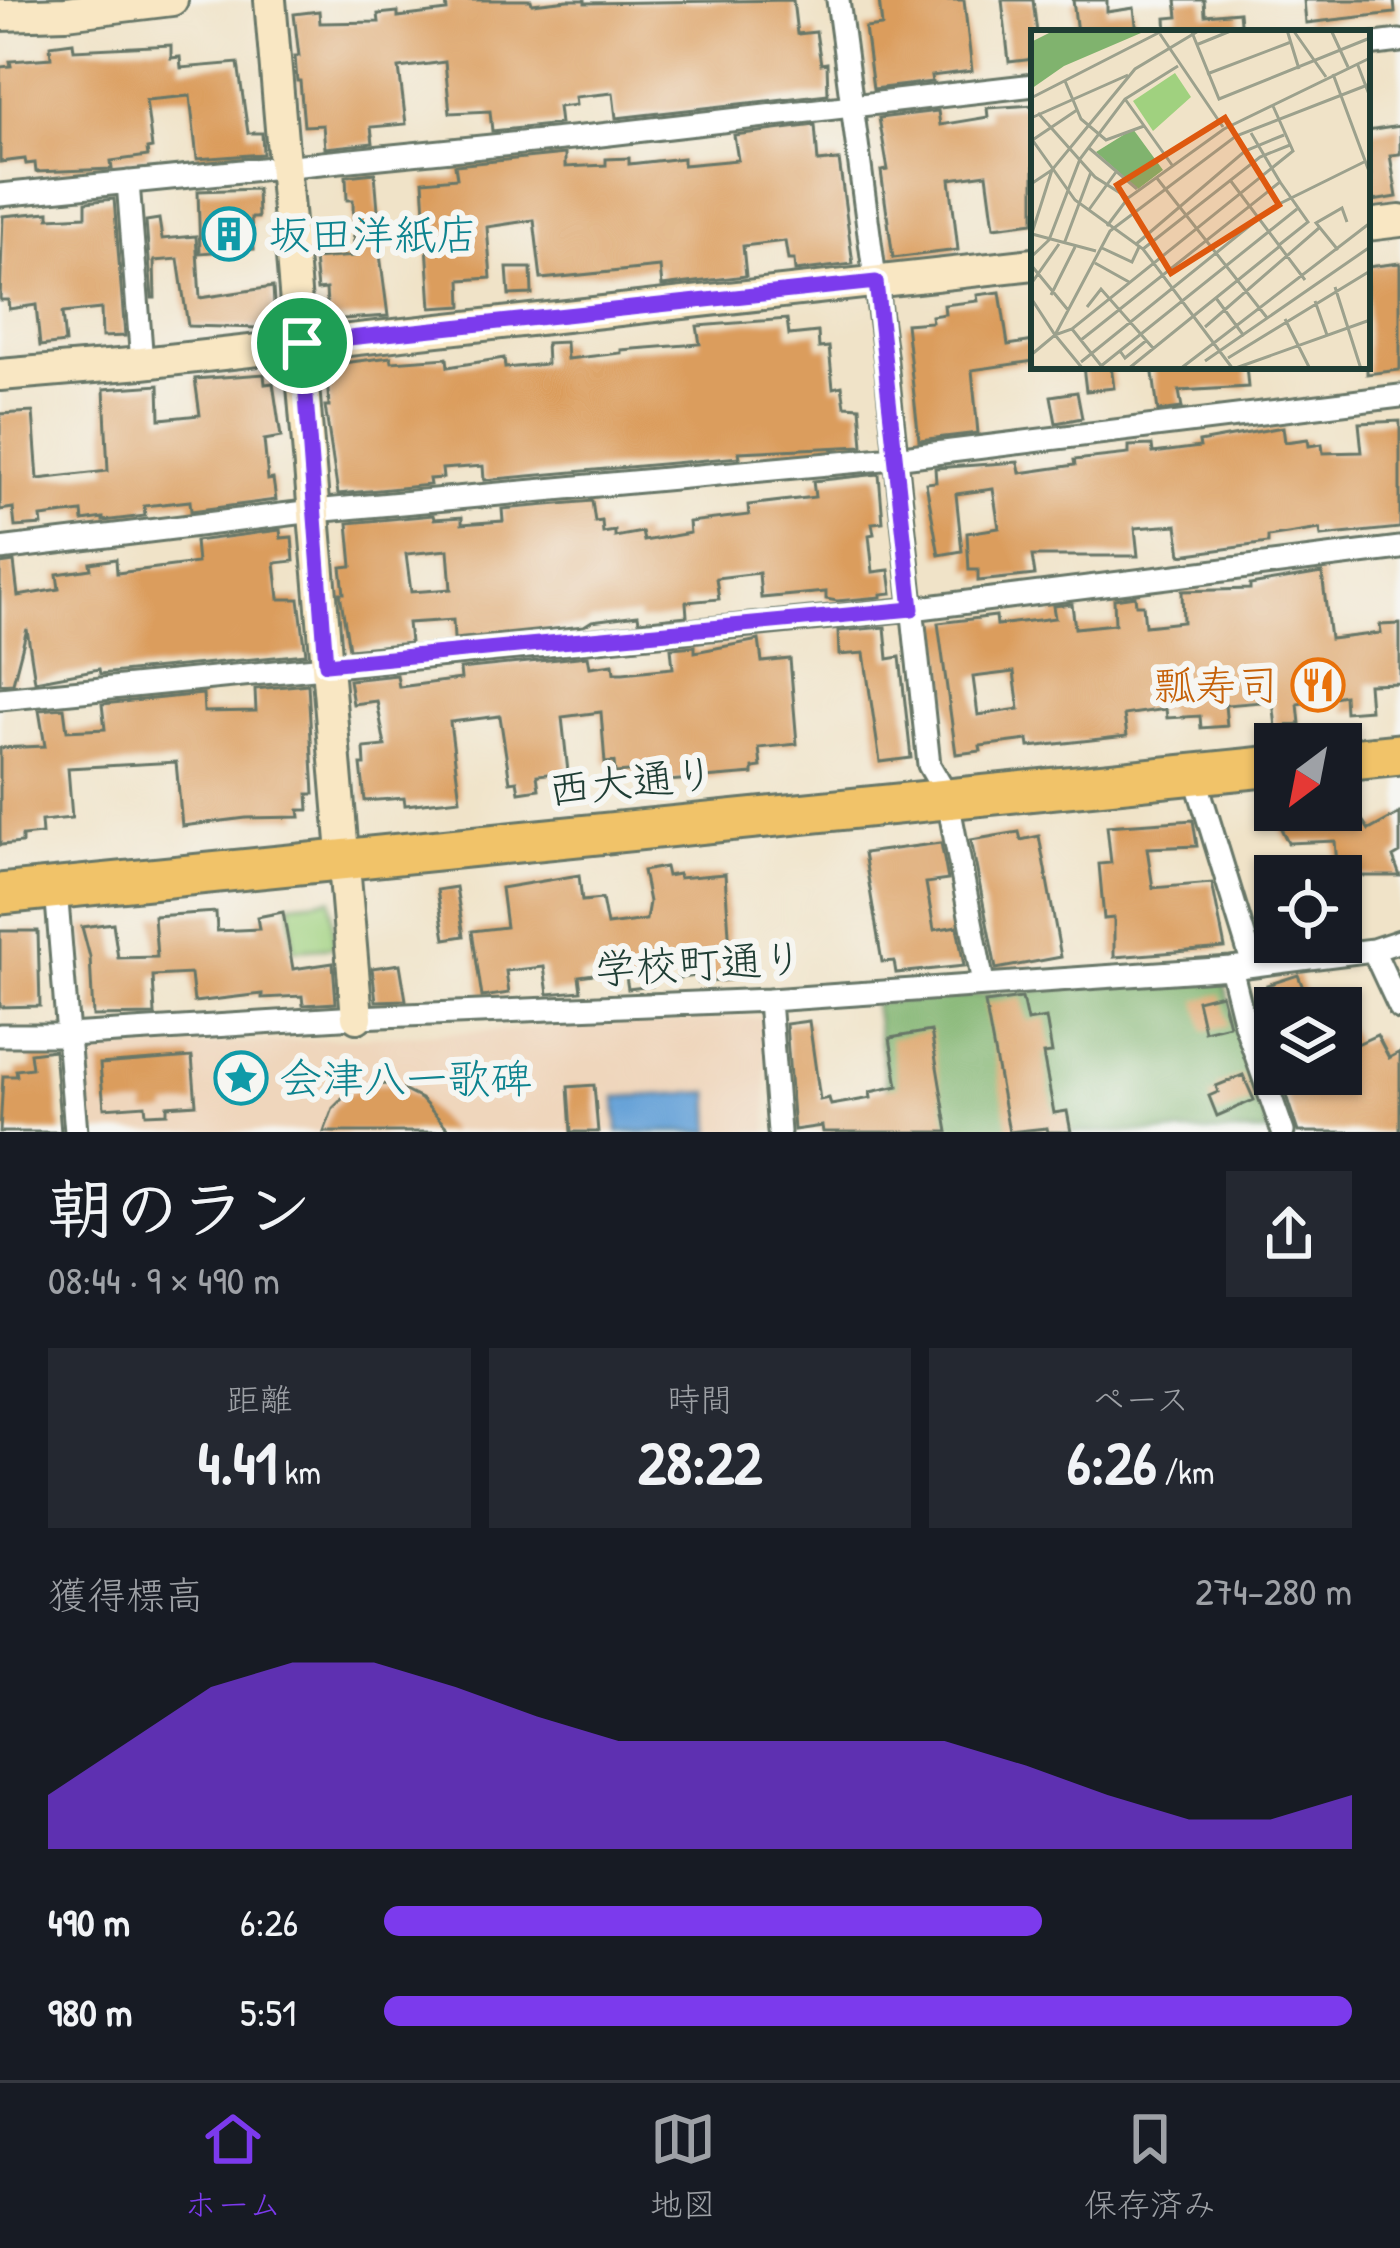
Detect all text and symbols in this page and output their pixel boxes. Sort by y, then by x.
inset map [1031,30,1370,369]
place label: 坂田洋紙店 [268,205,478,262]
building icon: 坂田洋紙店 [201,206,257,262]
pin [251,292,353,394]
icon: arrive [269,310,335,376]
place label: 瓢寿司 [1153,656,1279,713]
restaurant icon: 瓢寿司 [1290,657,1346,713]
north arrow [1254,723,1362,831]
map controls [1254,723,1362,1095]
street label: 西大通り [545,743,718,818]
button: locate [1254,855,1362,963]
street label: 学校町通り [593,929,805,996]
button: layers [1254,987,1362,1095]
place label: 会津八一歌碑 [280,1049,532,1106]
place icon: 会津八一歌碑 [213,1050,269,1106]
text: 朝のラン [48,1163,312,1253]
button: share [1226,1171,1352,1297]
text: 08:44 · 9 × 490 m [48,1253,280,1306]
text: 距離 [226,1377,292,1421]
text: 時間 [667,1377,733,1421]
text: ペース [1092,1377,1189,1421]
text: 4.41 [198,1421,277,1503]
text: 28:22 [638,1421,762,1503]
text: 6:26 [1067,1421,1157,1503]
text: km [277,1450,321,1494]
text: /km [1157,1450,1214,1494]
text: 274–280 m [1195,1564,1352,1617]
text: 獲得標高 [48,1568,204,1621]
text: 490 m [48,1895,130,1948]
text: 6:26 [240,1895,298,1948]
text: 980 m [48,1985,132,2038]
text: 5:51 [240,1985,296,2038]
tab: ホーム [184,2106,282,2226]
tab: 地図 [650,2106,716,2226]
tab: 保存済み [1084,2106,1216,2226]

